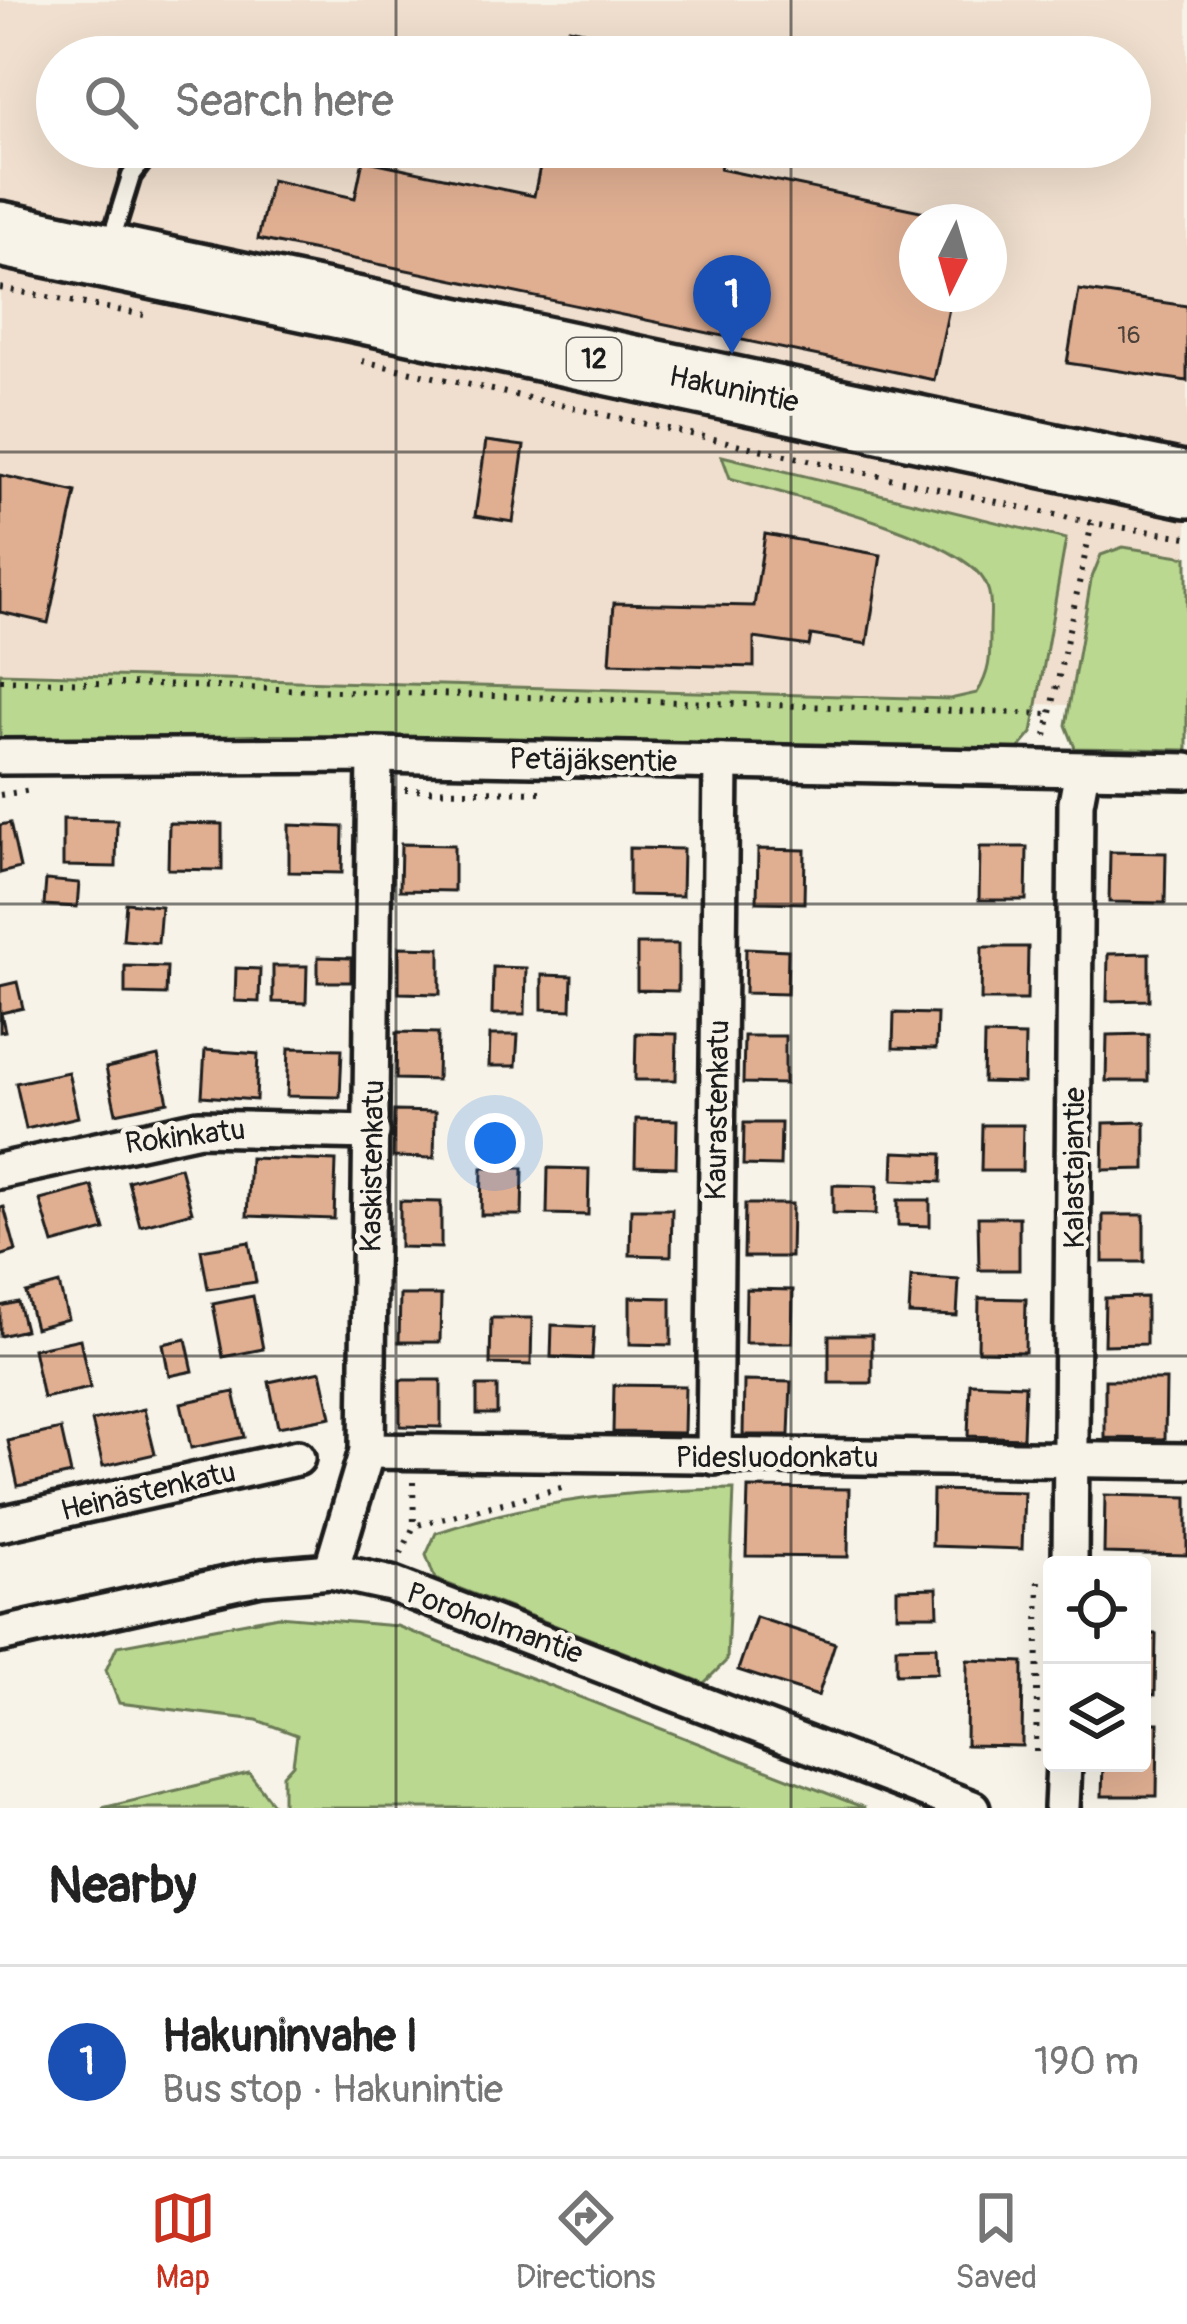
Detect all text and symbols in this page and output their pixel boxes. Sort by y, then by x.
search box [36,36,1151,168]
icon: search [78,69,144,135]
text: Search here [174,74,394,130]
north arrow [899,204,1007,312]
pin: 1 [693,255,771,354]
house number: 16 [1117,321,1141,350]
road number: 12 [567,338,621,380]
street label: Hakunintie [666,358,802,421]
street label: Petäjäksentie [509,741,677,780]
street label: Kaurastenkatu [697,1019,738,1201]
street label: Kaskistenkatu [352,1079,393,1253]
street label: Kalastajantie [1056,1087,1093,1249]
street label: Rokinkatu [123,1111,247,1162]
your location [465,1113,525,1173]
street label: Pidesluodonkatu [675,1439,879,1476]
street label: Heinästenkatu [57,1453,239,1530]
map controls [1043,1556,1151,1772]
button: locate [1043,1556,1151,1664]
street label: Poroholmantie [402,1574,588,1673]
button: layers [1043,1664,1151,1772]
text: Nearby [48,1854,196,1918]
text: Hakuninvahe I [162,2009,418,2065]
text: 1 [79,2037,95,2086]
text: 190 m [1034,2037,1139,2086]
text: Bus stop · Hakunintie [162,2065,503,2114]
tab: Map [150,2185,216,2298]
tab: Directions [516,2185,656,2298]
tab: Saved [955,2185,1037,2298]

